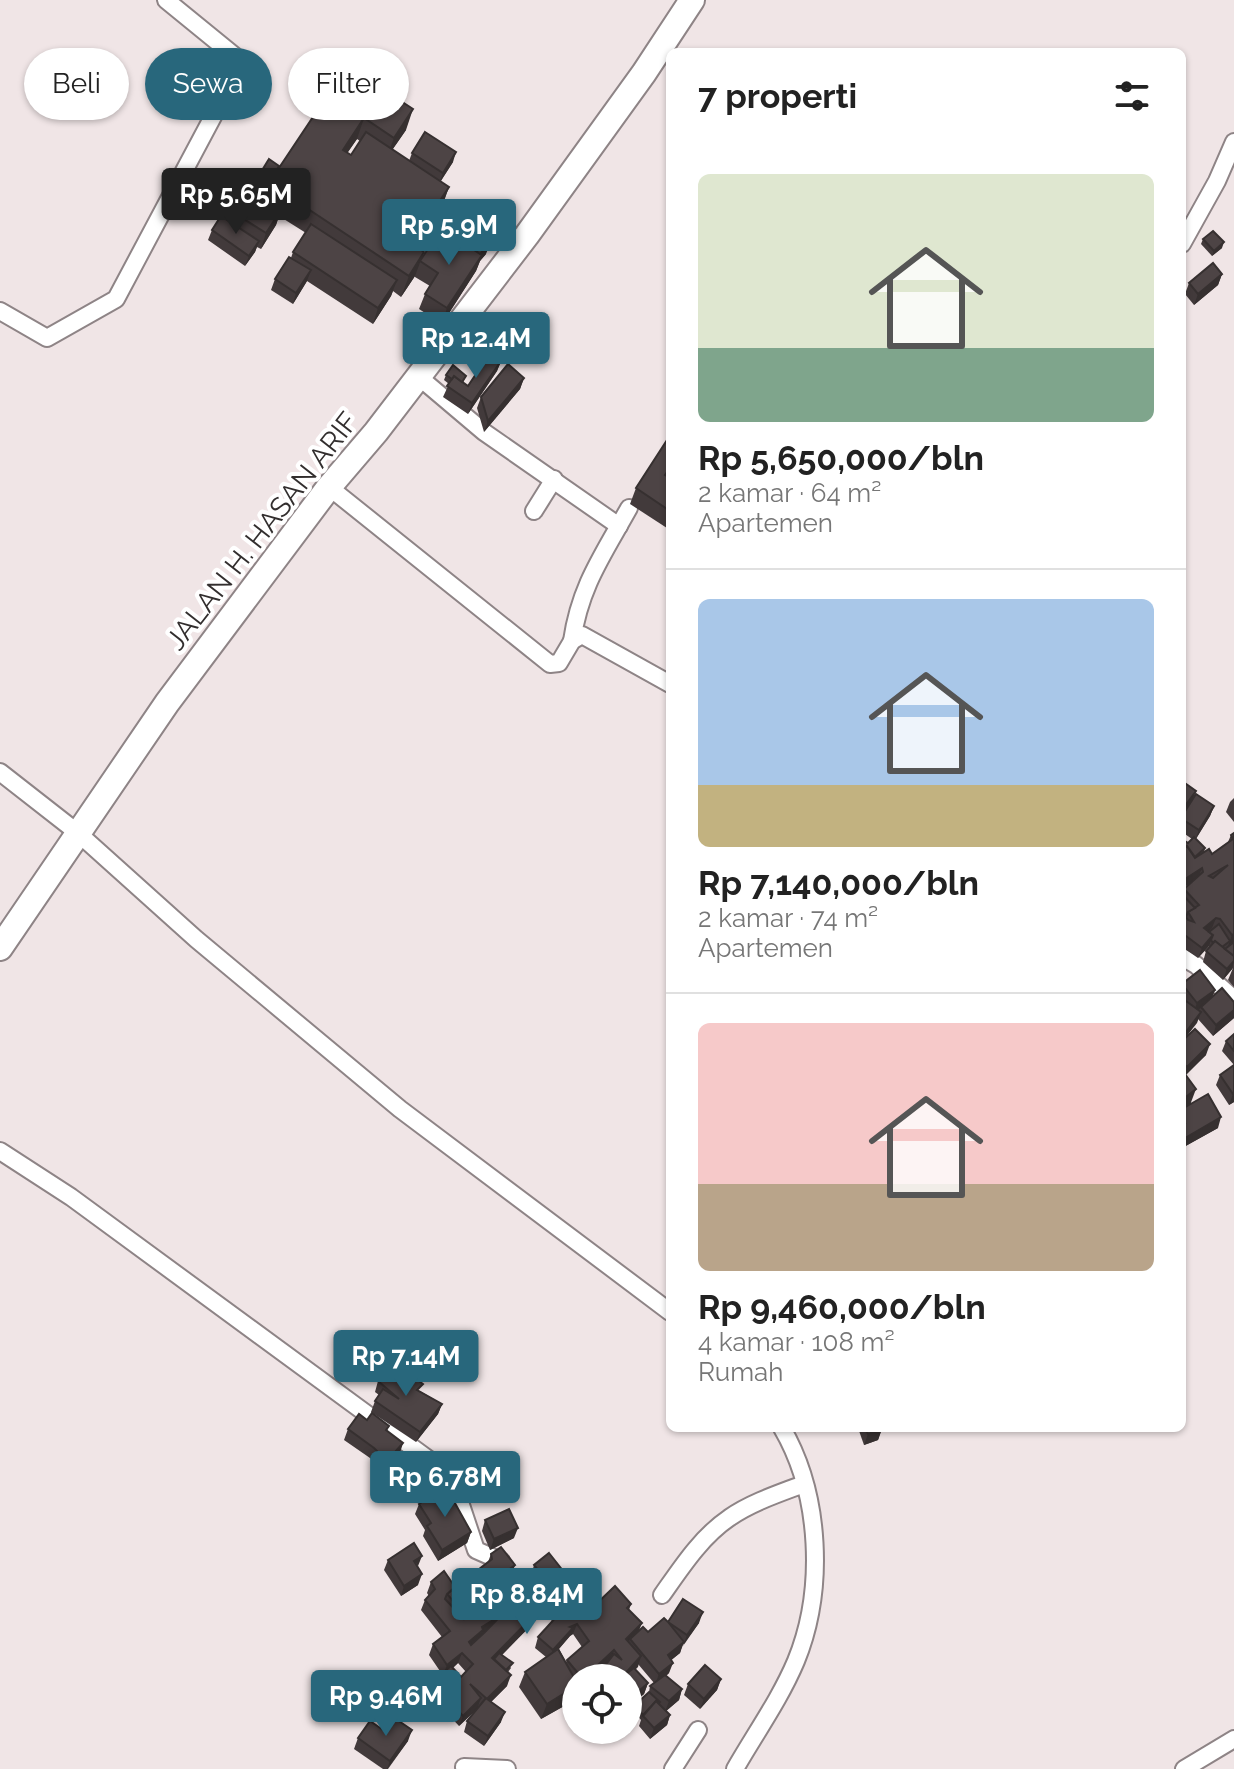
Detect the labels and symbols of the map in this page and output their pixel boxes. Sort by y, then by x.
pin: Rp 5.65M [153,168,319,236]
pin: Rp 5.9M [375,199,523,267]
pin: Rp 12.4M [393,312,559,380]
street label: JALAN H. HASAN ARIF [159,406,365,656]
pin: Rp 7.14M [323,1330,489,1398]
pin: Rp 6.78M [362,1451,528,1519]
pin: Rp 8.84M [444,1568,610,1636]
pin: Rp 9.46M [303,1670,469,1738]

